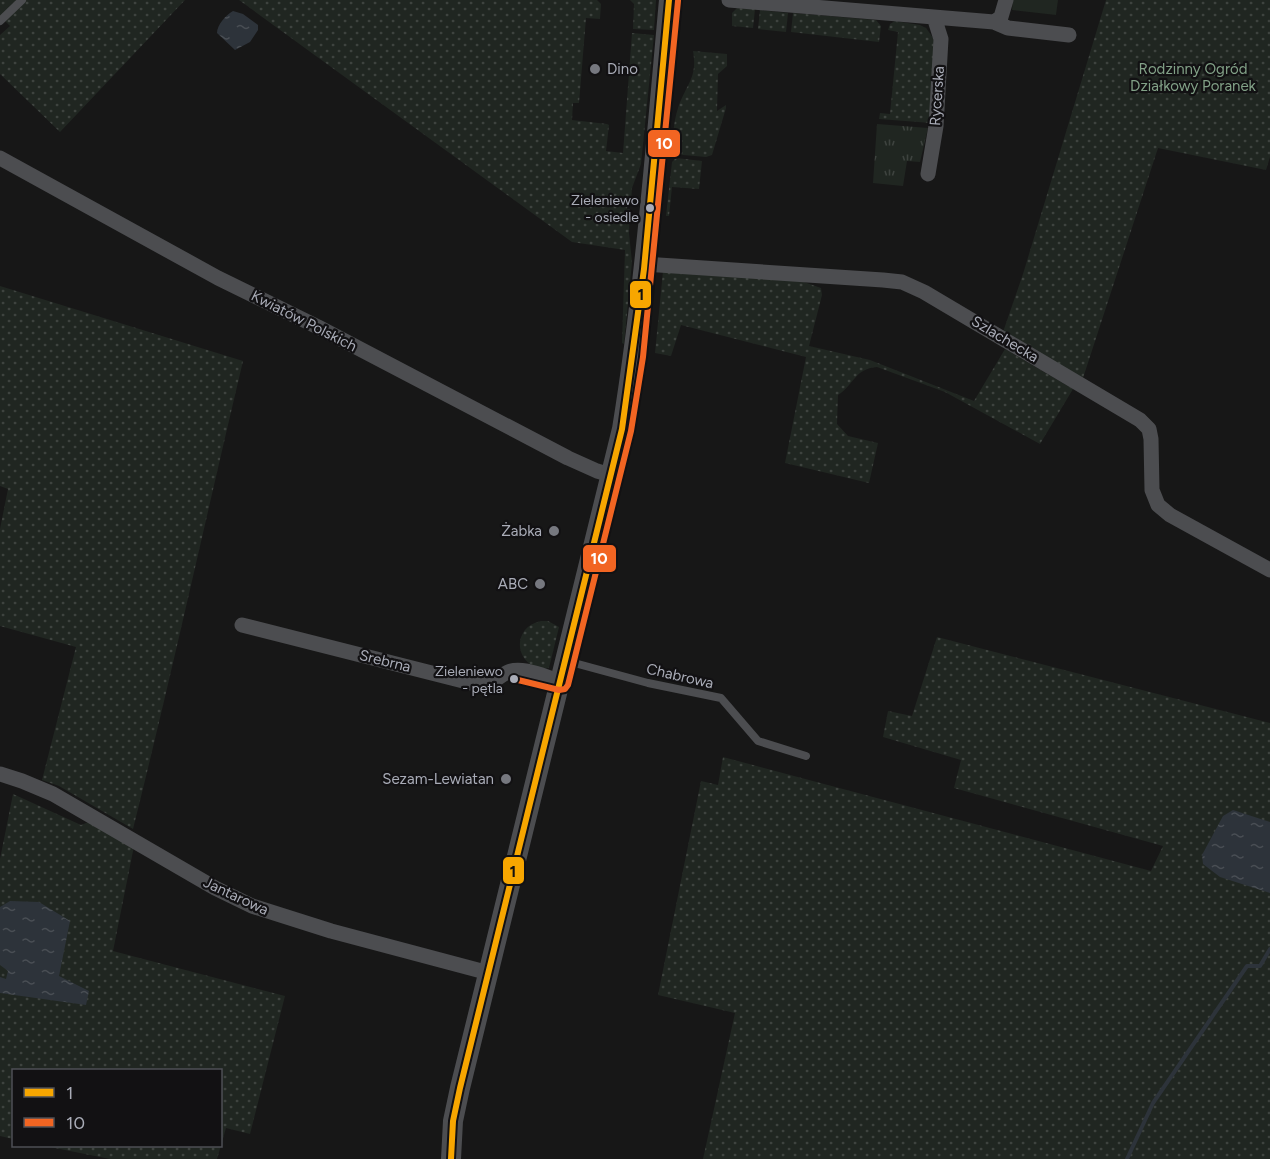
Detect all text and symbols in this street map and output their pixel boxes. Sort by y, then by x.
place label: Dino [607,60,638,78]
park label: Rodzinny Ogród Działkowy Poranek [1130,60,1257,95]
marker: Dino [588,62,602,76]
street label: Rycerska [926,65,948,127]
line badge: 10 [647,129,681,158]
text: 10 [655,134,673,153]
place label: Zieleniewo - osiedle [571,192,639,226]
marker: Zieleniewo - osiedle [644,202,656,214]
line badge: 1 [629,280,652,309]
text: 1 [638,285,644,304]
street label: Kwiatów Polskich [248,287,360,355]
street label: Szlachecka [968,312,1042,366]
place label: Żabka [501,522,542,540]
marker: Żabka [547,524,561,538]
line badge: 10 [582,544,617,573]
text: 10 [590,549,608,568]
place label: ABC [498,575,528,593]
marker: ABC [533,577,547,591]
street label: Srebrna [357,646,413,676]
street label: Chabrowa [645,660,715,692]
place label: Zieleniewo - pętla [435,663,503,697]
marker: Zieleniewo - pętla [508,673,520,685]
place label: Sezam-Lewiatan [382,770,494,788]
marker: Sezam-Lewiatan [499,772,513,786]
line badge: 1 [502,856,525,885]
text: 1 [510,862,516,881]
street label: Jantarowa [201,873,271,919]
legend [12,1069,222,1147]
text: 1 [66,1082,73,1104]
text: 10 [66,1112,85,1134]

